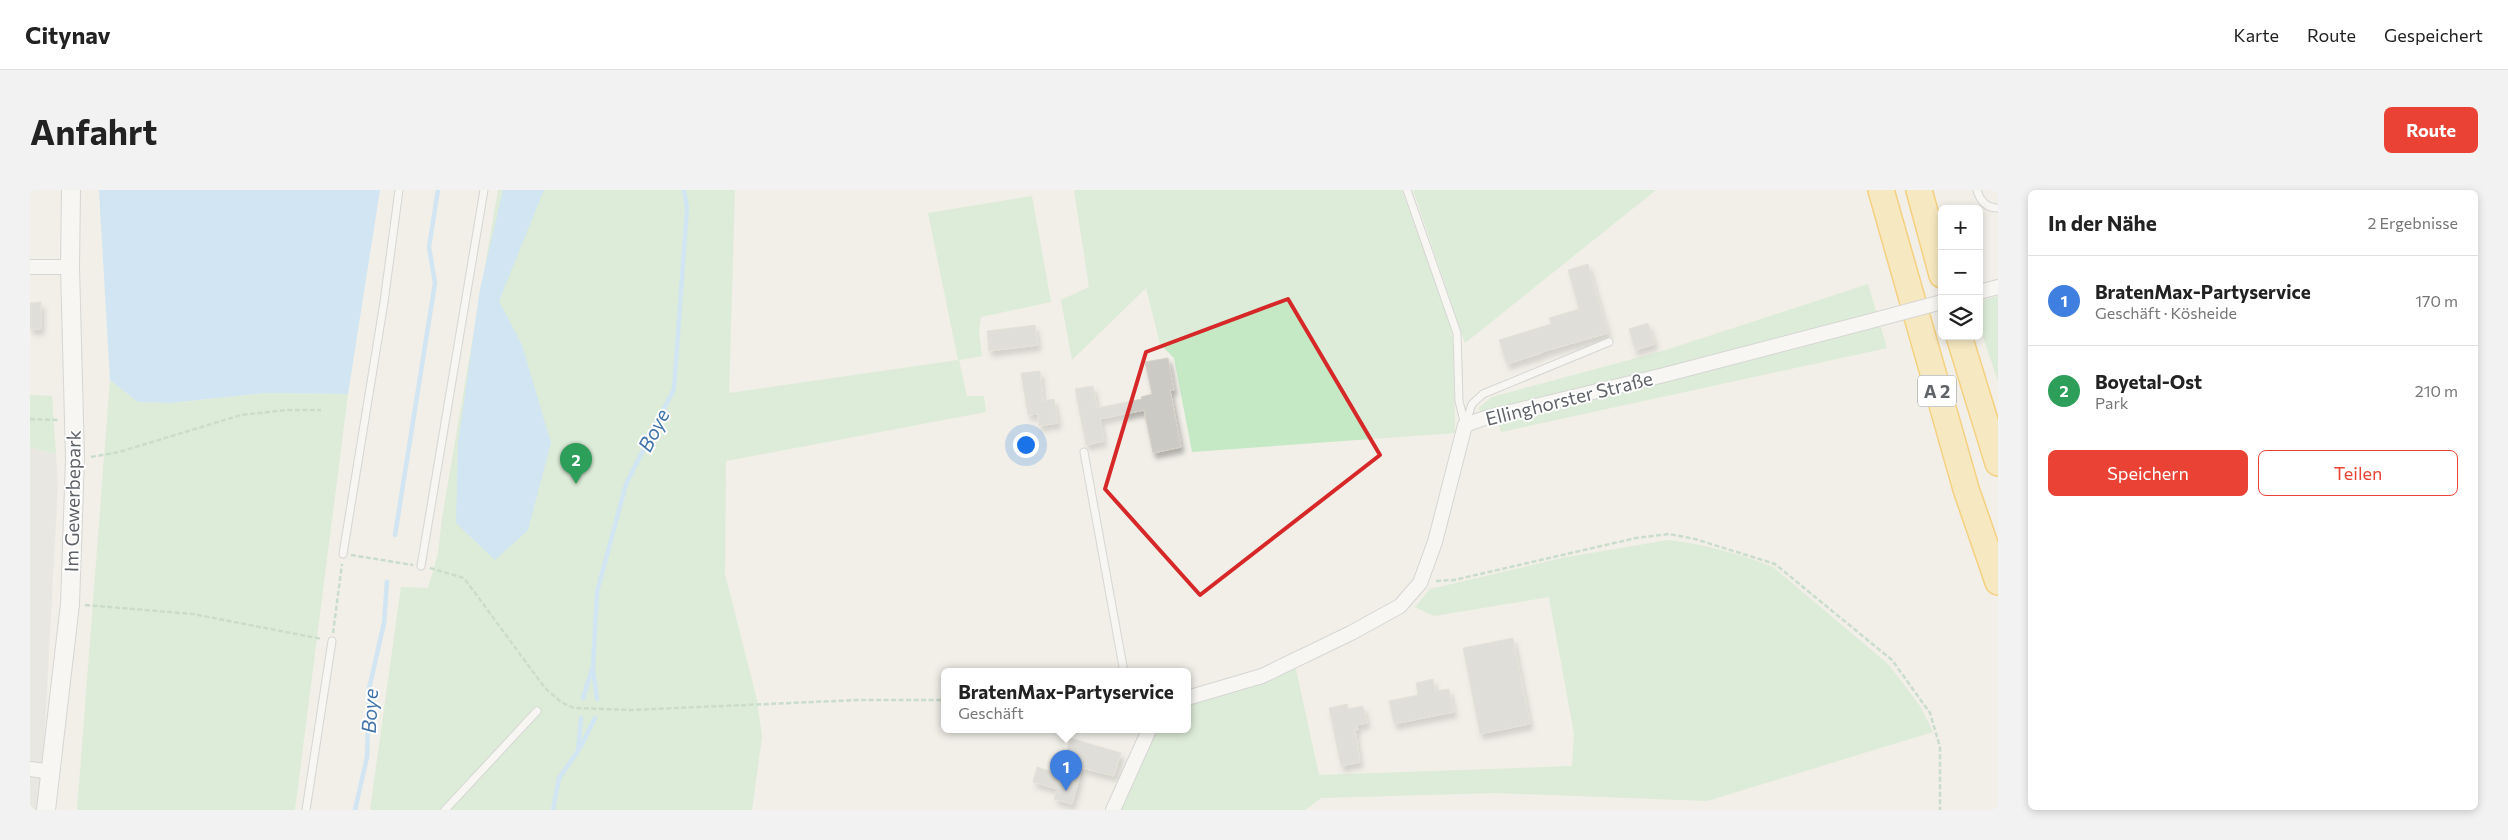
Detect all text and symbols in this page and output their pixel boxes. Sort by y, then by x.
text: Citynav [25,20,111,49]
text: Karte [2234,24,2279,46]
text: Route [2307,24,2356,46]
text: Gespeichert [2384,24,2483,46]
button: Route [2384,107,2478,153]
text: Anfahrt [30,109,157,152]
map controls [1938,205,1983,340]
button: + [1938,205,1983,250]
text: In der Nähe [2048,210,2157,235]
text: 2 Ergebnisse [2368,213,2458,232]
button: − [1938,250,1983,295]
text: BratenMax-Partyservice [2095,280,2311,303]
text: 1 [2060,291,2068,310]
text: 170 m [2415,291,2458,310]
button: layers [1938,295,1983,340]
text: Geschäft · Kösheide [2095,303,2237,322]
street label: Ellinghorster Straße [1483,366,1655,430]
text: Boyetal-Ost [2095,370,2202,393]
road number: A 2 [1918,376,1956,407]
text: 2 [2059,381,2069,400]
text: 210 m [2415,381,2458,400]
text: Park [2095,393,2128,412]
water label: Boye [632,404,674,455]
street label: Im Gewerbepark [59,430,85,572]
your location [1013,432,1039,458]
pin: 2 [560,443,592,484]
button: Speichern [2048,450,2248,496]
button: Teilen [2258,450,2458,496]
popup [941,668,1191,733]
text: BratenMax-Partyservice [958,680,1174,703]
water label: Boye [356,688,382,734]
text: Geschäft [958,703,1024,722]
pin: 1 [1050,750,1082,791]

